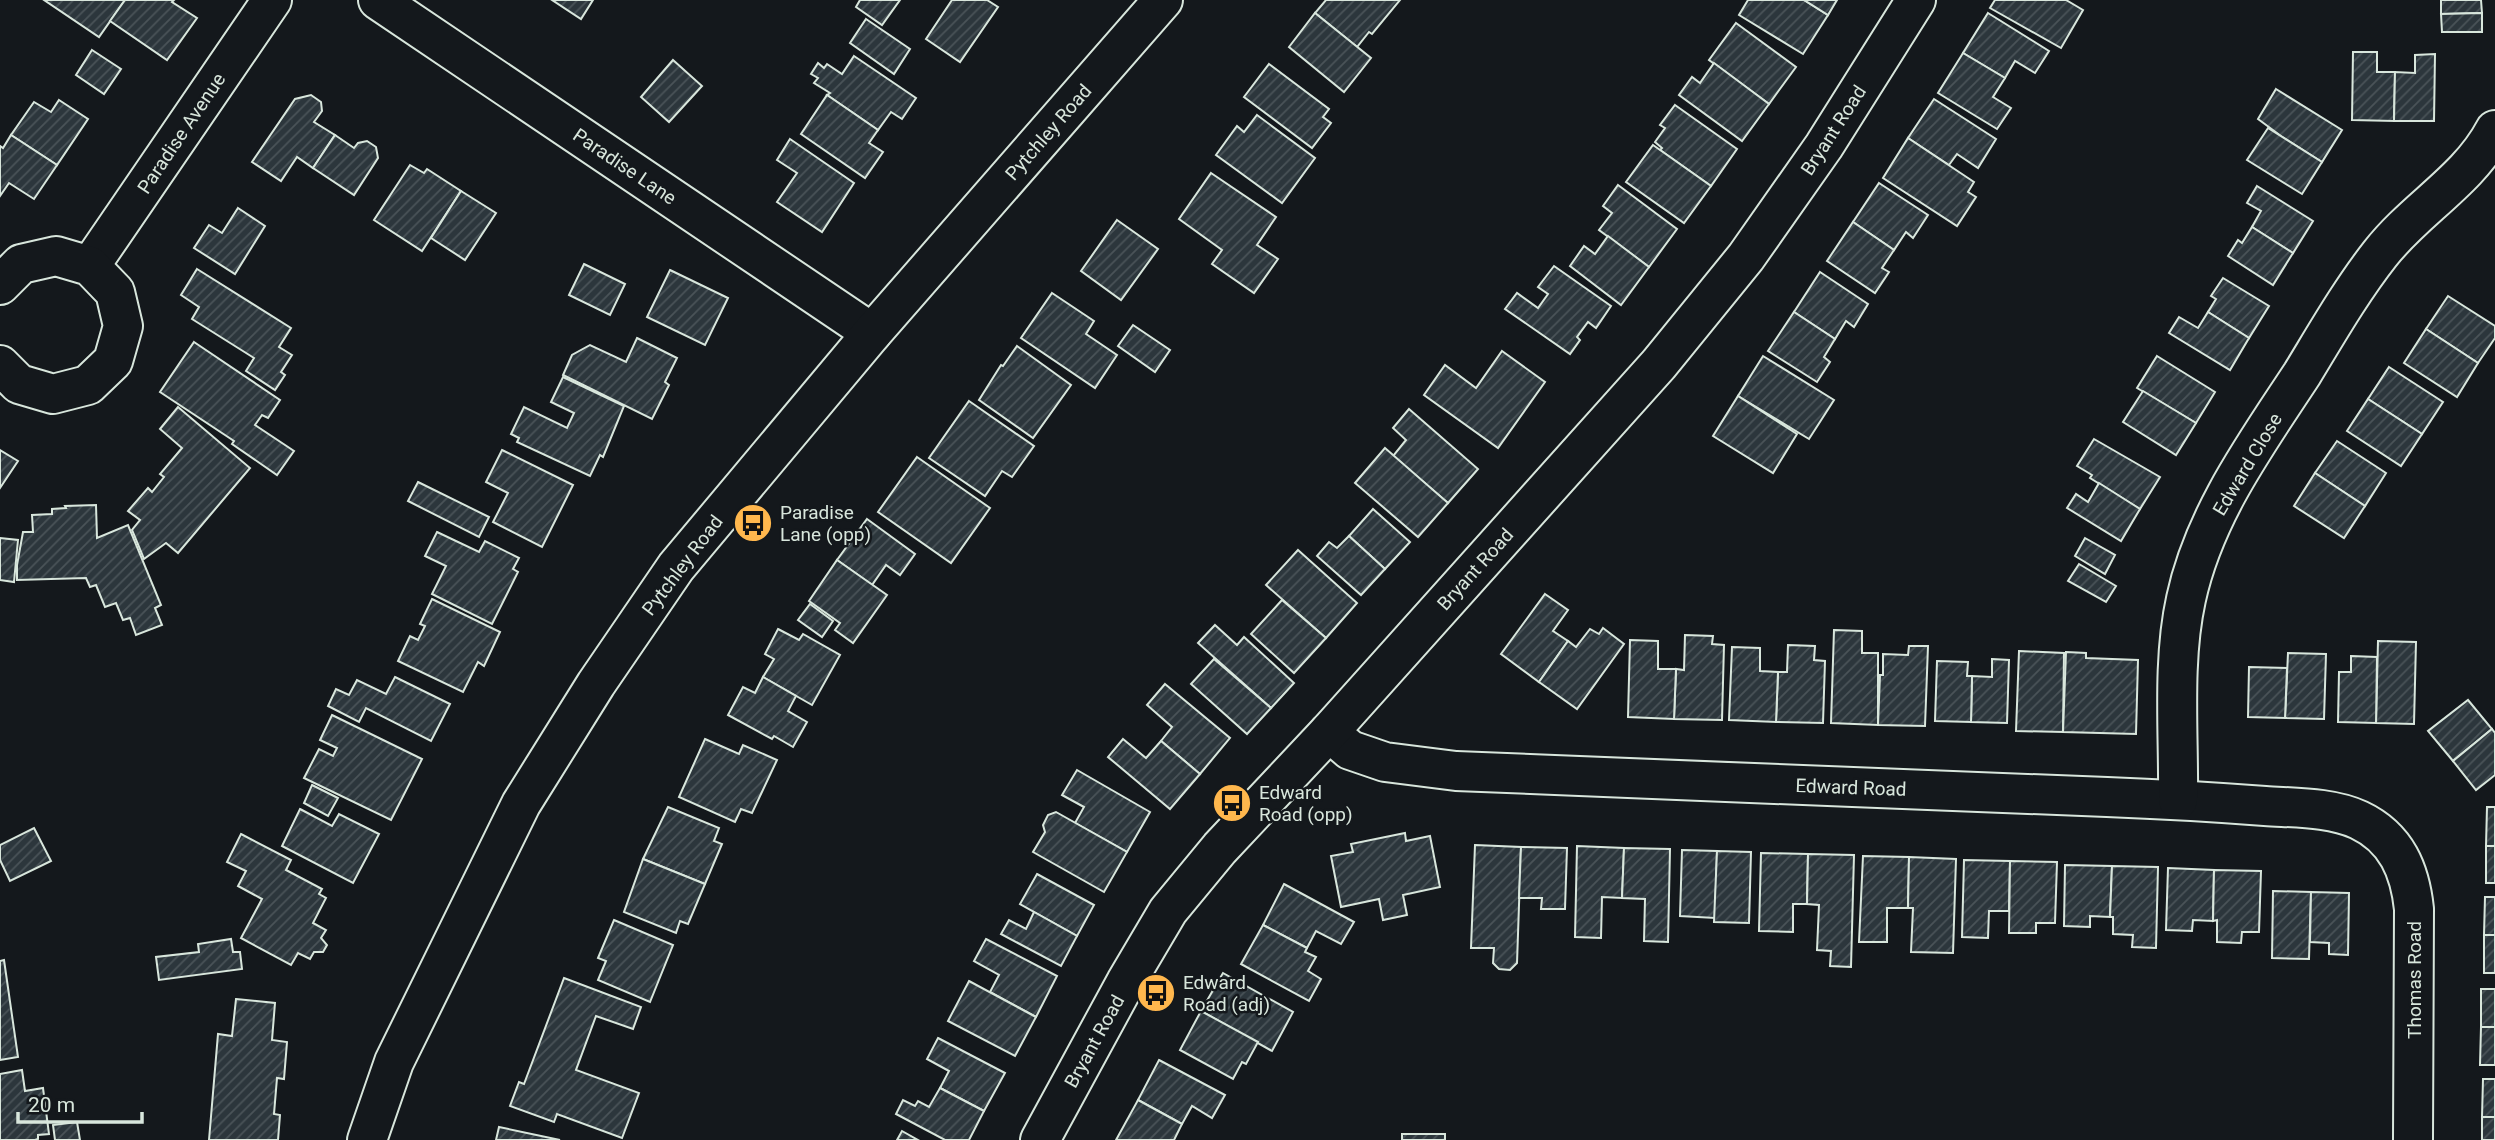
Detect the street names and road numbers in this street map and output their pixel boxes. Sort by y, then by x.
street label: Paradise Avenue [133,69,230,198]
street label: Pytchley Road [1000,80,1096,185]
street label: Bryant Road [1796,81,1871,180]
street label: Paradise Lane [569,123,681,209]
street label: Edward Close [2208,409,2287,520]
street label: Pytchley Road [637,511,728,620]
street label: Bryant Road [1432,523,1518,615]
street label: Edward Road [1795,774,1907,801]
street label: Thomas Road [2403,921,2426,1039]
street label: Bryant Road [1059,991,1129,1092]

